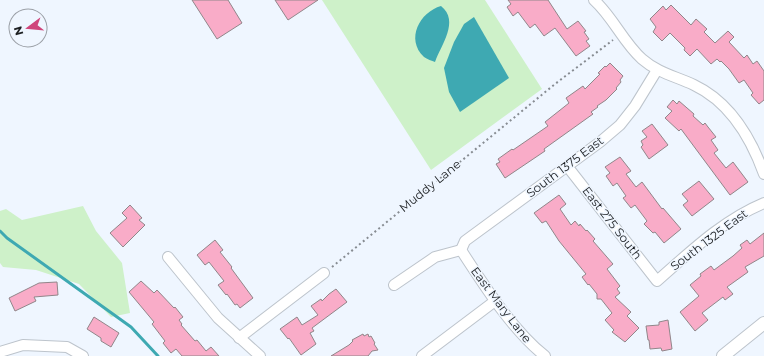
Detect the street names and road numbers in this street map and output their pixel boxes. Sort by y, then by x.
street label: South 1375 East [523,133,606,200]
street label: Muddy Lane [396,156,464,215]
street label: East 275 South [579,183,646,262]
street label: South 1325 East [667,206,750,273]
street label: East Mary Lane [468,264,535,346]

